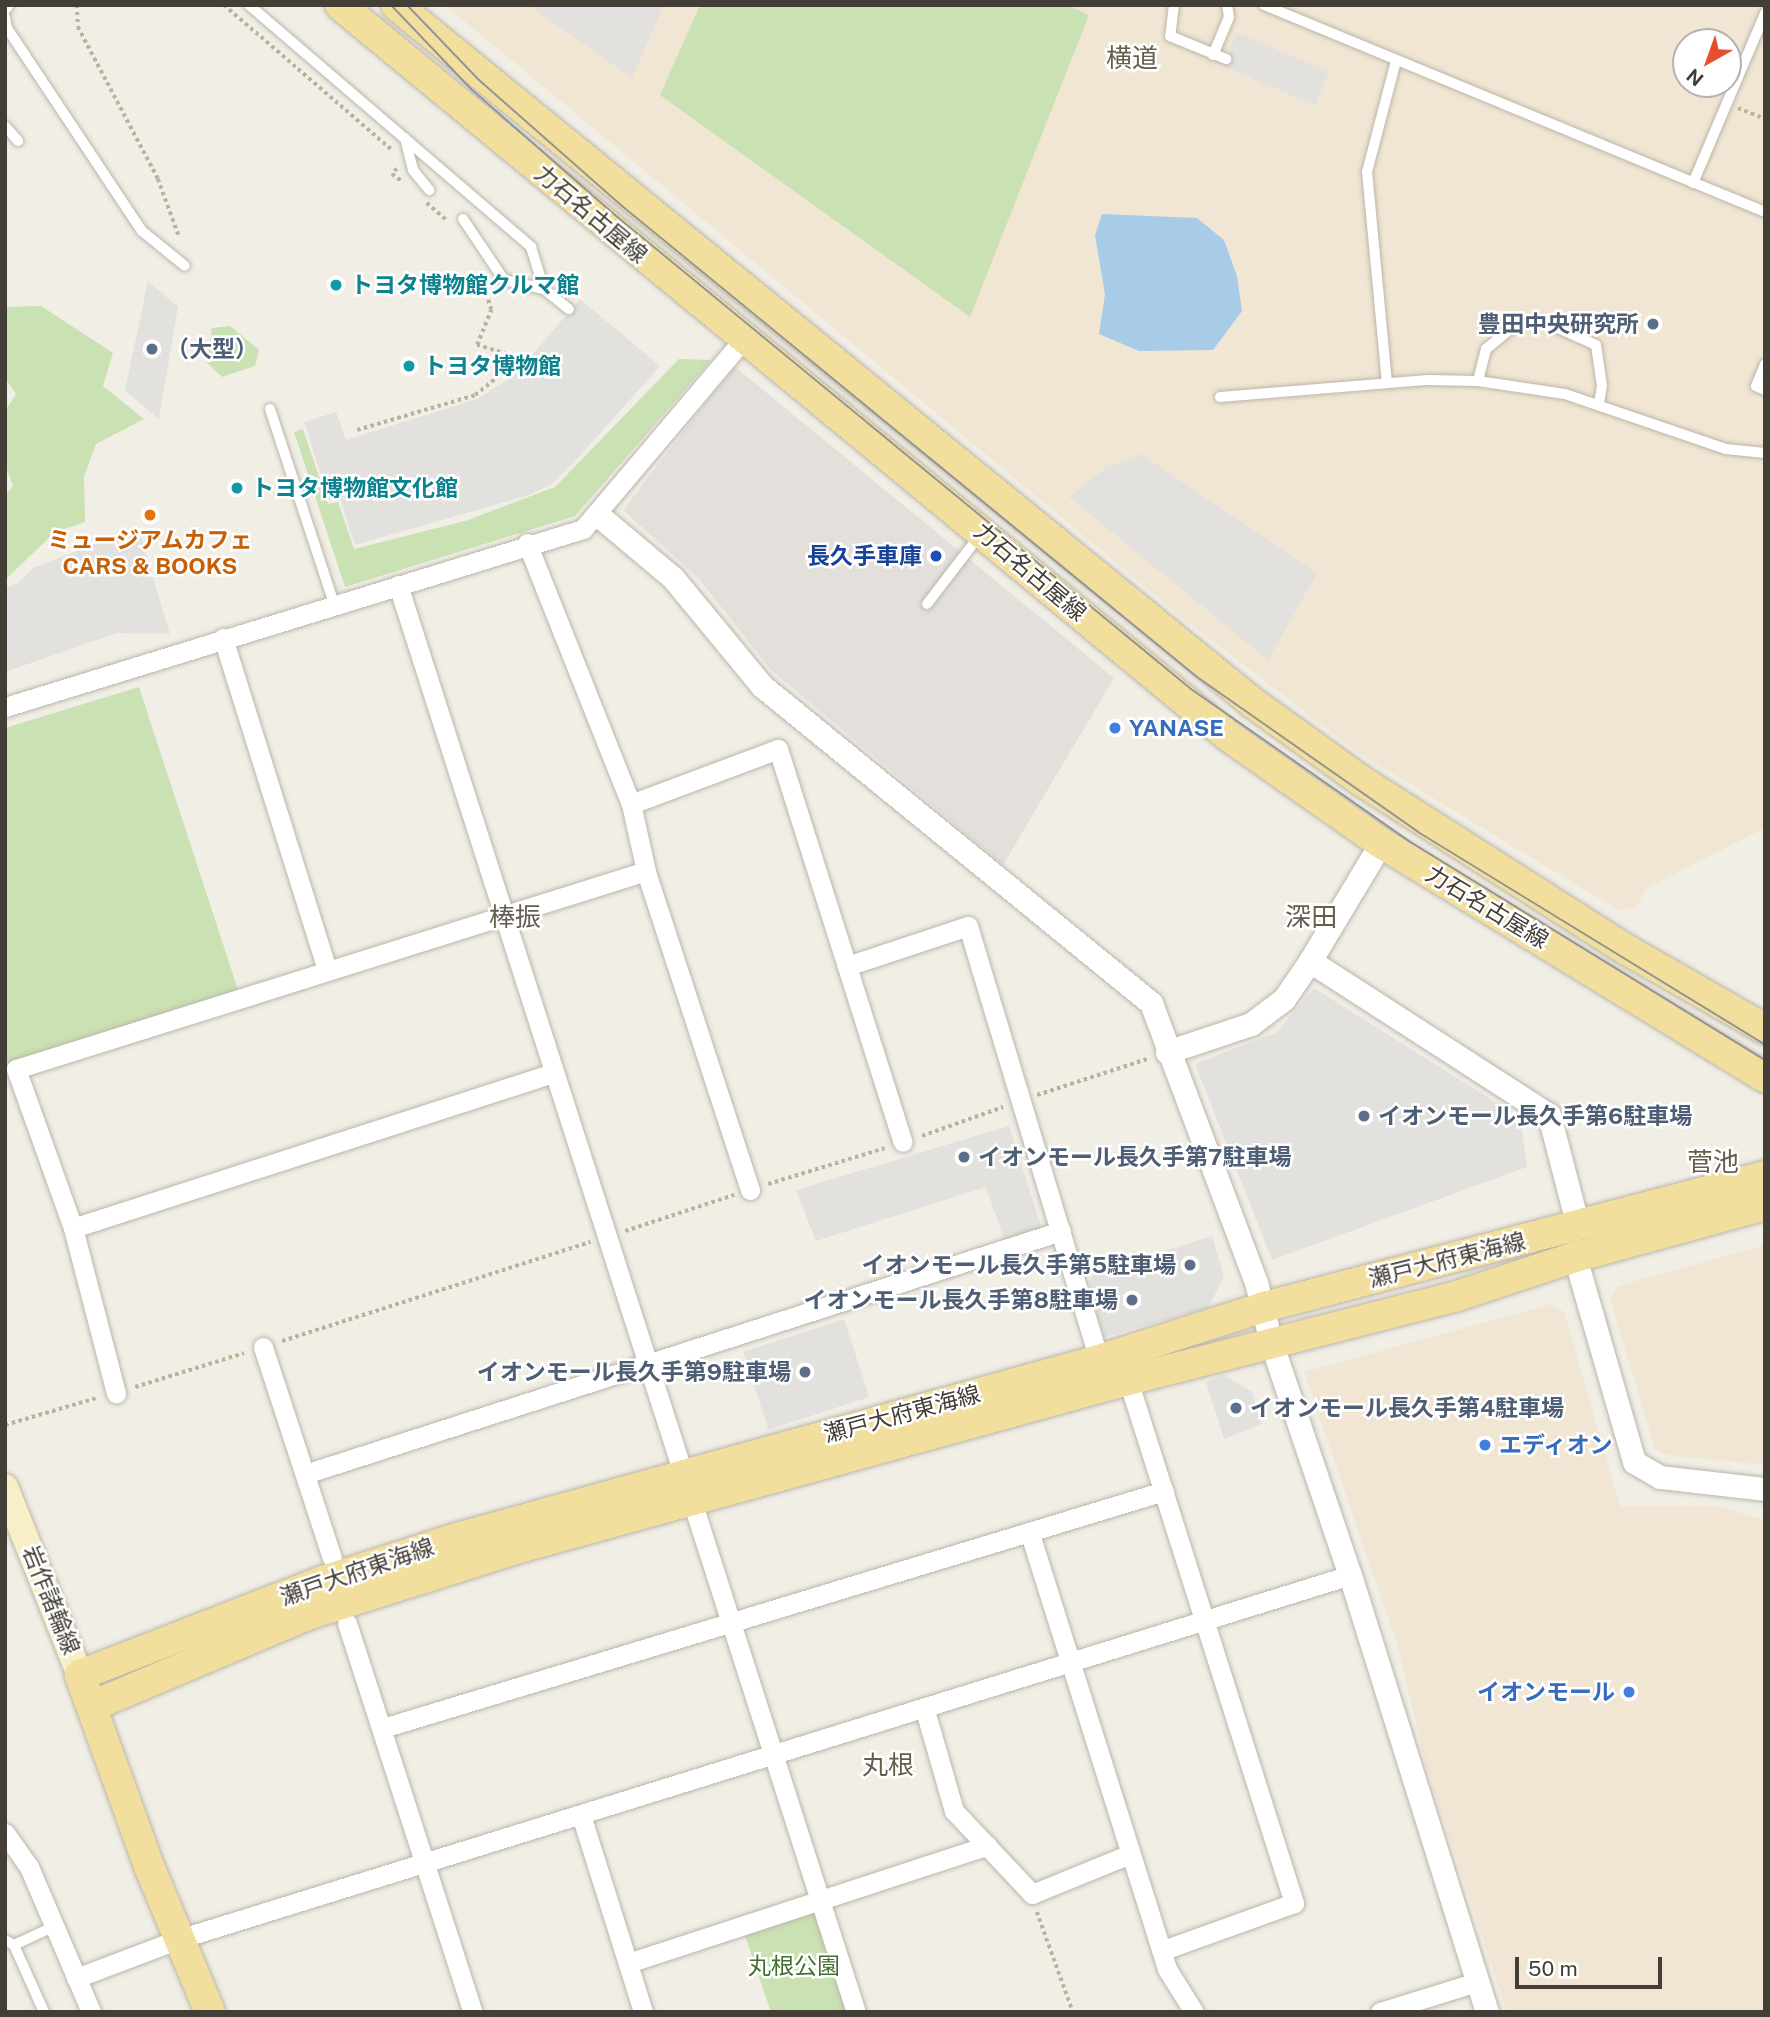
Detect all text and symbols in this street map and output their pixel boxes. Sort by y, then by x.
north arrow [1672,28,1742,98]
district label: 横道 [1106,42,1158,74]
text: N [1682,64,1708,91]
street label: 力石名古屋線 [529,159,653,269]
place label: トヨタ博物館クルマ館 [350,271,580,299]
marker: トヨタ博物館クルマ館 [328,277,344,293]
place label: 豊田中央研究所 [1478,310,1639,338]
marker: 豊田中央研究所 [1645,316,1661,332]
place label: （大型） [166,335,258,363]
marker: （大型） [144,341,160,357]
place label: トヨタ博物館 [423,352,561,380]
marker: トヨタ博物館 [401,358,417,374]
place label: トヨタ博物館文化館 [251,474,458,502]
marker: トヨタ博物館文化館 [229,480,245,496]
marker: ミュージアムカフェ CARS & BOOKS [142,507,158,523]
street label: 力石名古屋線 [968,517,1092,627]
place label: ミュージアムカフェ CARS & BOOKS [47,526,253,580]
place label: 長久手車庫 [807,542,922,570]
marker: 長久手車庫 [928,548,944,564]
place label: YANASE [1129,714,1224,742]
marker: YANASE [1107,720,1123,736]
street label: 力石名古屋線 [1421,860,1553,954]
district label: 棒振 [489,901,541,933]
district label: 深田 [1285,901,1337,933]
place label: イオンモール長久手第6駐車場 [1378,1102,1692,1130]
marker: イオンモール長久手第6駐車場 [1356,1108,1372,1124]
place label: イオンモール長久手第7駐車場 [978,1143,1291,1171]
district label: 菅池 [1687,1146,1739,1178]
marker: イオンモール長久手第7駐車場 [956,1149,972,1165]
street label: 瀬戸大府東海線 [1366,1227,1528,1293]
place label: イオンモール長久手第5駐車場 [861,1251,1176,1279]
marker: イオンモール長久手第5駐車場 [1182,1257,1198,1273]
place label: イオンモール長久手第8駐車場 [804,1286,1118,1314]
marker: イオンモール長久手第8駐車場 [1124,1292,1140,1308]
place label: イオンモール長久手第9駐車場 [477,1358,791,1386]
marker: イオンモール長久手第9駐車場 [797,1364,813,1380]
street label: 瀬戸大府東海線 [821,1380,983,1448]
place label: イオンモール長久手第4駐車場 [1250,1394,1564,1422]
marker: イオンモール長久手第4駐車場 [1228,1400,1244,1416]
place label: エディオン [1499,1431,1614,1459]
marker: エディオン [1477,1437,1493,1453]
street label: 瀬戸大府東海線 [276,1533,438,1611]
street label: 岩作諸輪線 [17,1542,85,1658]
place label: イオンモール [1477,1678,1615,1706]
marker: イオンモール [1621,1684,1637,1700]
district label: 丸根 [862,1749,914,1781]
scale bar [1518,1944,1665,1988]
park label: 丸根公園 [748,1952,840,1980]
text: 50 m [1528,1956,1578,1981]

